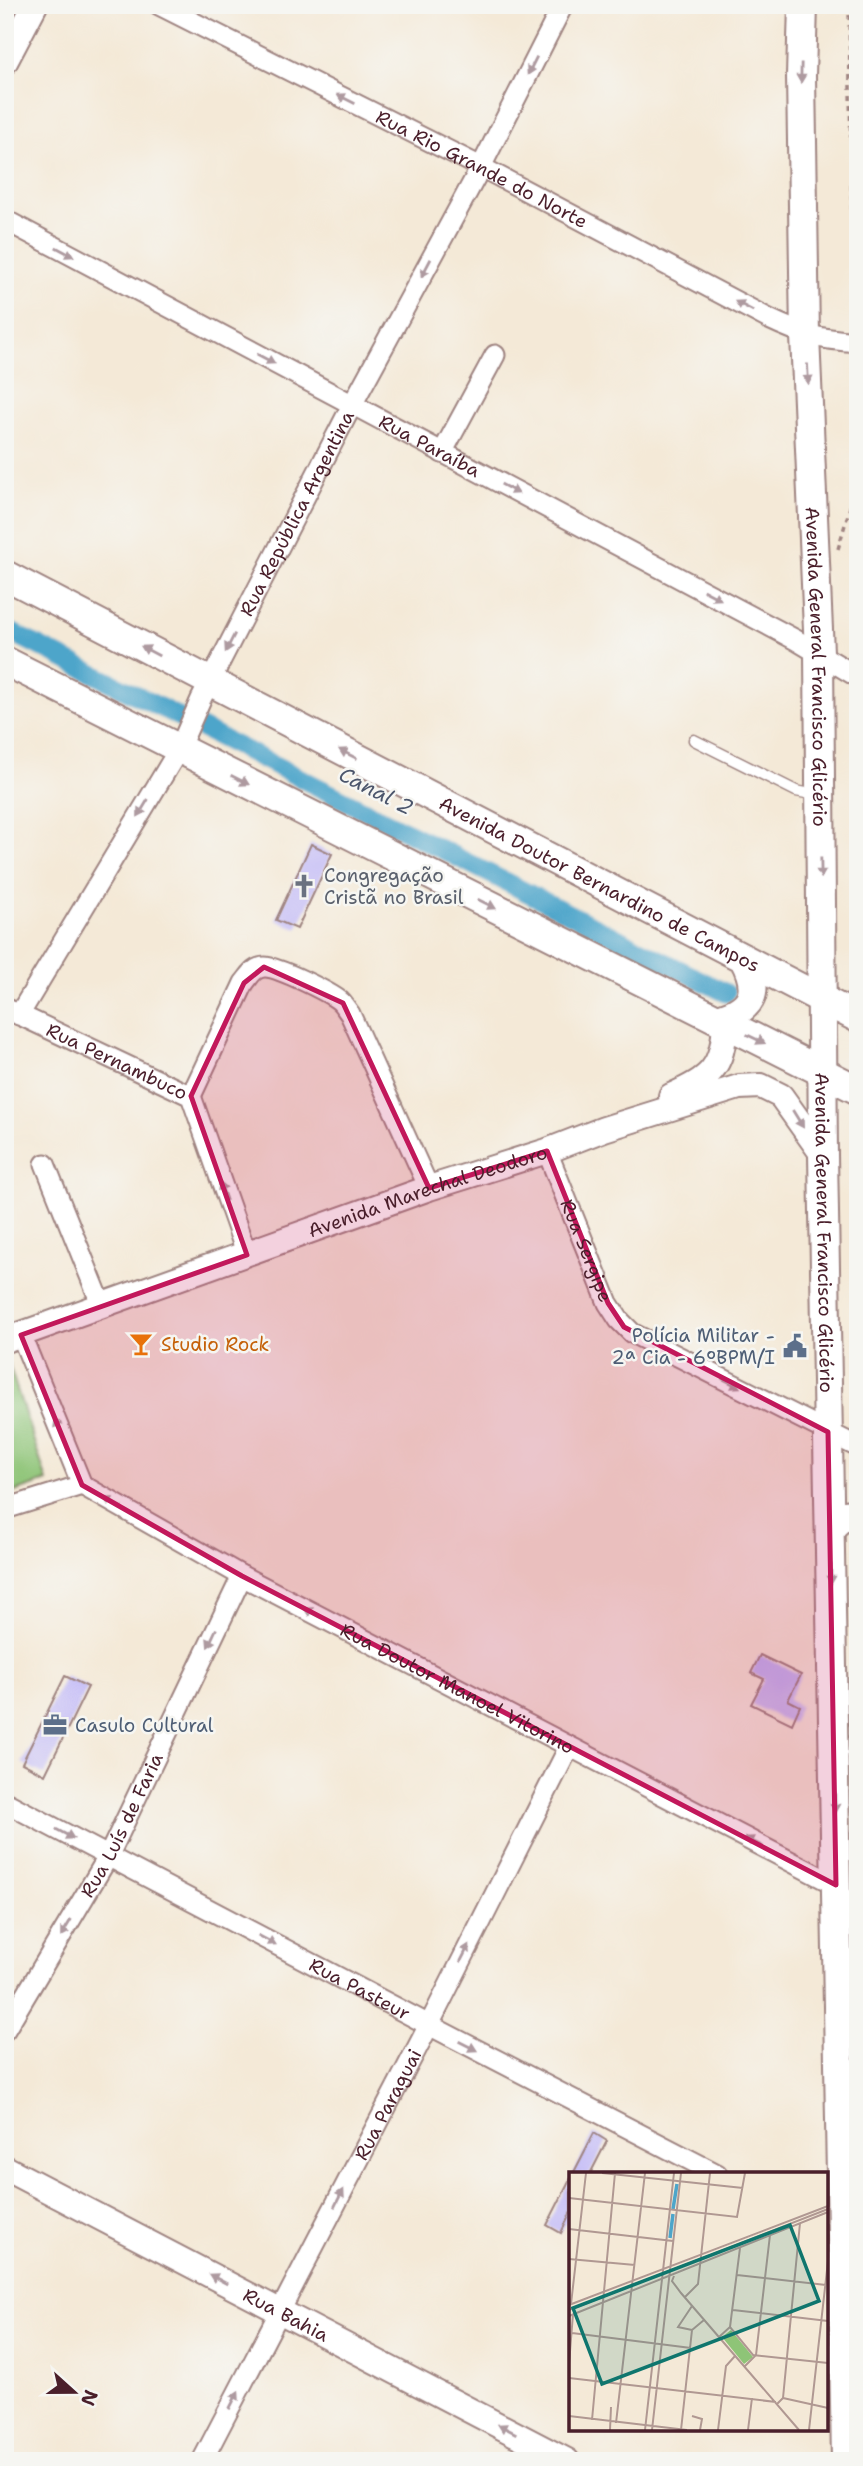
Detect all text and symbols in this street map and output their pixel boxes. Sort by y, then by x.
one-way arrow [527,56,538,76]
one-way arrow [795,63,807,85]
one-way arrow [336,94,356,105]
street label: Rua Rio Grande do Norte [372,104,592,234]
one-way arrow [56,246,76,258]
one-way arrow [421,258,433,278]
one-way arrow [734,300,754,312]
one-way arrow [257,353,277,365]
one-way arrow [802,364,813,386]
street label: Rua República Argentina [234,406,360,620]
street label: Rua Paraíba [375,409,485,483]
one-way arrow [501,483,520,495]
street label: Avenida General Francisco Glicério [800,506,832,827]
one-way arrow [702,589,722,601]
one-way arrow [225,633,236,653]
one-way arrow [139,645,159,657]
one-way arrow [338,748,358,760]
water label: Canal 2 [334,760,418,822]
one-way arrow [230,774,250,785]
street label: Avenida Doutor Bernardino de Campos [435,791,764,978]
one-way arrow [137,798,150,817]
one-way arrow [815,857,827,879]
place label: Congregação Cristã no Brasil [324,863,464,910]
church icon: Congregação Cristã no Brasil [290,872,318,900]
one-way arrow [477,898,497,909]
street label: Rua Pernambuco [42,1017,192,1106]
one-way arrow [746,1033,766,1044]
street label: Avenida General Francisco Glicério [809,1072,839,1393]
one-way arrow [792,1110,805,1129]
street label: Avenida Marechal Deodoro [304,1140,550,1243]
one-way arrow [217,1180,228,1201]
street label: Rua Sergipe [555,1195,618,1306]
place label: Polícia Militar - 2ª Cia - 6ºBPM/I [611,1323,775,1370]
bar icon: Studio Rock [127,1330,155,1358]
place label: Studio Rock [161,1332,270,1357]
public building icon: Polícia Militar - 2ª Cia - 6ºBPM/I [781,1332,809,1360]
one-way arrow [721,1378,741,1389]
one-way arrow [53,1417,64,1438]
one-way arrow [104,1497,123,1509]
one-way arrow [825,1563,837,1585]
one-way arrow [303,1607,323,1619]
street label: Rua Doutor Manoel Vitorino [336,1617,579,1760]
one-way arrow [207,1628,218,1648]
office icon: Casulo Cultural [41,1711,69,1739]
place label: Casulo Cultural [75,1713,214,1738]
street label: Rua Luís de Faria [75,1749,169,1902]
one-way arrow [829,1791,841,1813]
one-way arrow [56,1828,75,1840]
one-way arrow [744,1836,764,1848]
one-way arrow [60,1918,72,1937]
one-way arrow [257,1934,277,1946]
one-way arrow [460,1943,471,1963]
street label: Rua Pasteur [305,1952,415,2026]
one-way arrow [458,2040,478,2051]
street label: Rua Paraguai [349,2045,427,2165]
inset map [569,2172,828,2431]
one-way arrow [332,2188,344,2208]
one-way arrow [208,2273,228,2285]
street label: Rua Bahia [239,2282,333,2348]
north arrow [38,2358,108,2428]
text: N [75,2386,104,2409]
one-way arrow [228,2390,239,2410]
one-way arrow [497,2424,517,2435]

